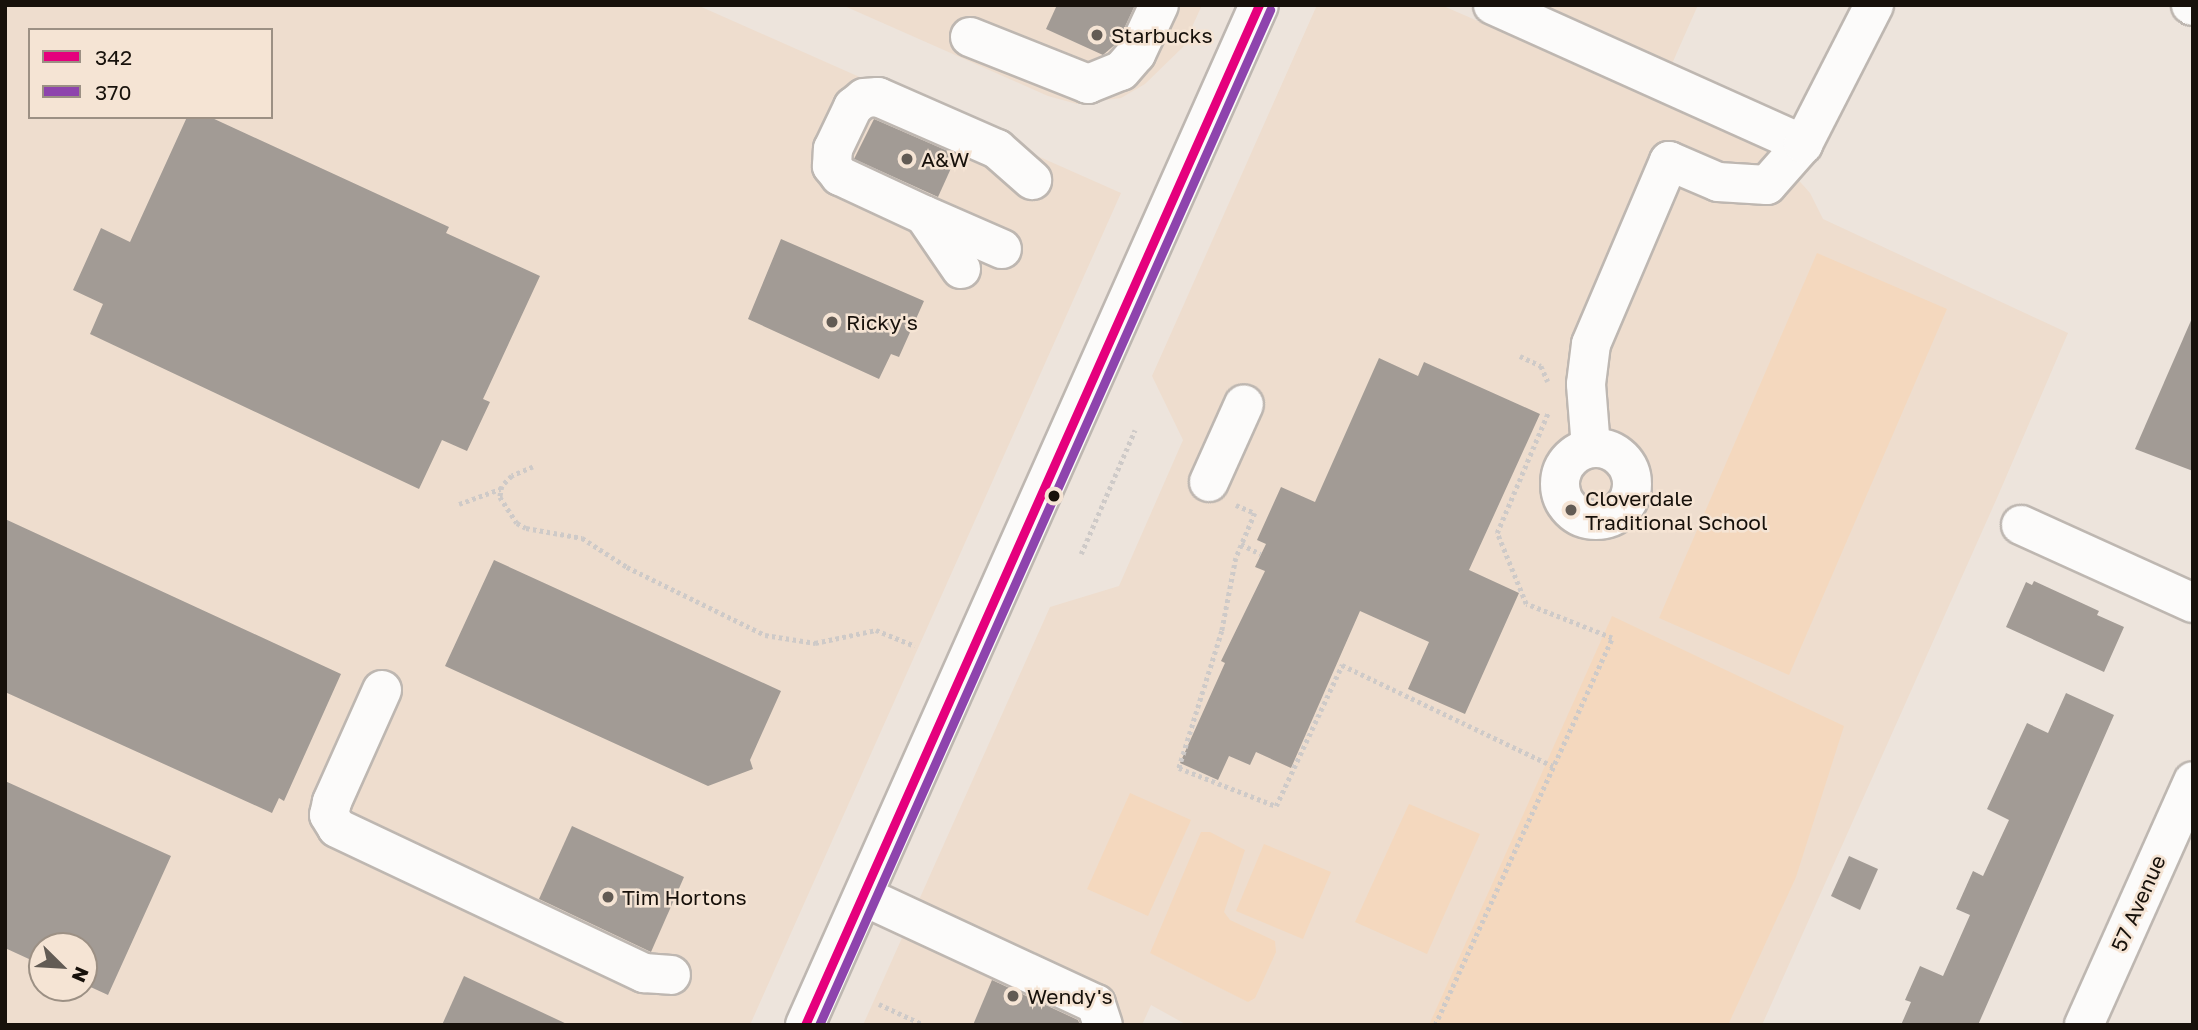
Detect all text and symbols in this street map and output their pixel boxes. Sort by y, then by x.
place label: Starbucks [1111,22,1213,48]
marker: Starbucks [1089,27,1105,43]
legend [28,28,273,119]
text: 342 [95,44,132,70]
text: 370 [95,79,131,105]
place label: A&W [921,146,969,172]
marker: A&W [899,151,915,167]
place label: Ricky's [846,309,918,335]
marker: Ricky's [824,314,840,330]
place label: Cloverdale Traditional School [1585,485,1768,535]
unlabelled marker [1047,489,1061,503]
marker: Cloverdale Traditional School [1563,502,1579,518]
street label: 57 Avenue [2106,851,2170,955]
place label: Tim Hortons [622,884,747,910]
marker: Tim Hortons [600,889,616,905]
north arrow [28,932,98,1002]
text: N [67,964,94,986]
place label: Wendy's [1027,983,1113,1009]
marker: Wendy's [1005,988,1021,1004]

